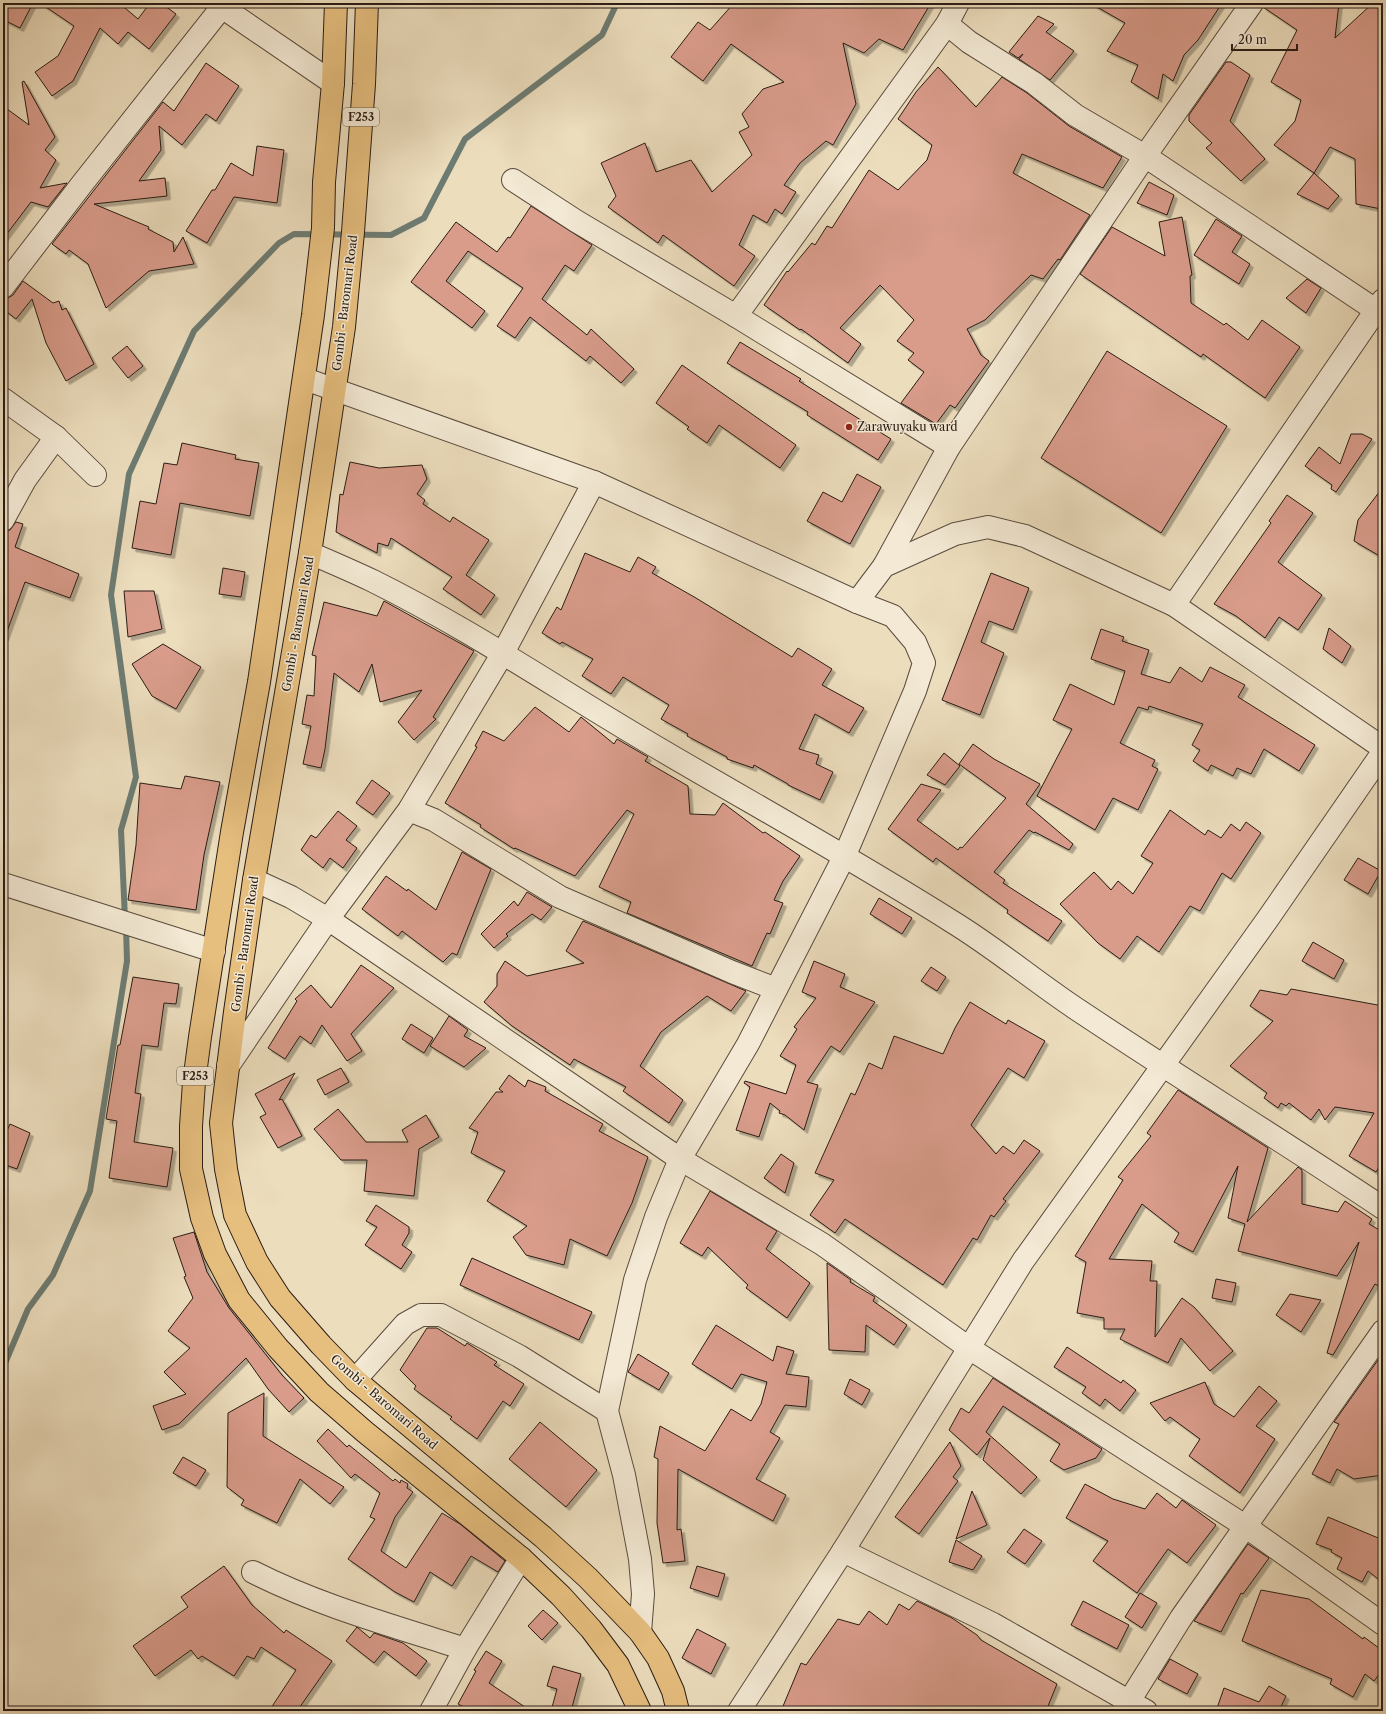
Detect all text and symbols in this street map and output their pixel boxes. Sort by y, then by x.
scale bar [1232,26,1297,52]
text: 20 m [1238,32,1267,47]
road number: F253 [343,108,379,126]
street label: Gombi - Baromari Road [329,233,360,372]
place label: Zarawuyaku ward [857,419,958,434]
marker: Zarawuyaku ward [844,422,854,432]
street label: Gombi - Baromari Road [278,554,317,693]
street label: Gombi - Baromari Road [228,874,262,1013]
road number: F253 [177,1067,213,1085]
street label: Gombi - Baromari Road [328,1351,441,1453]

